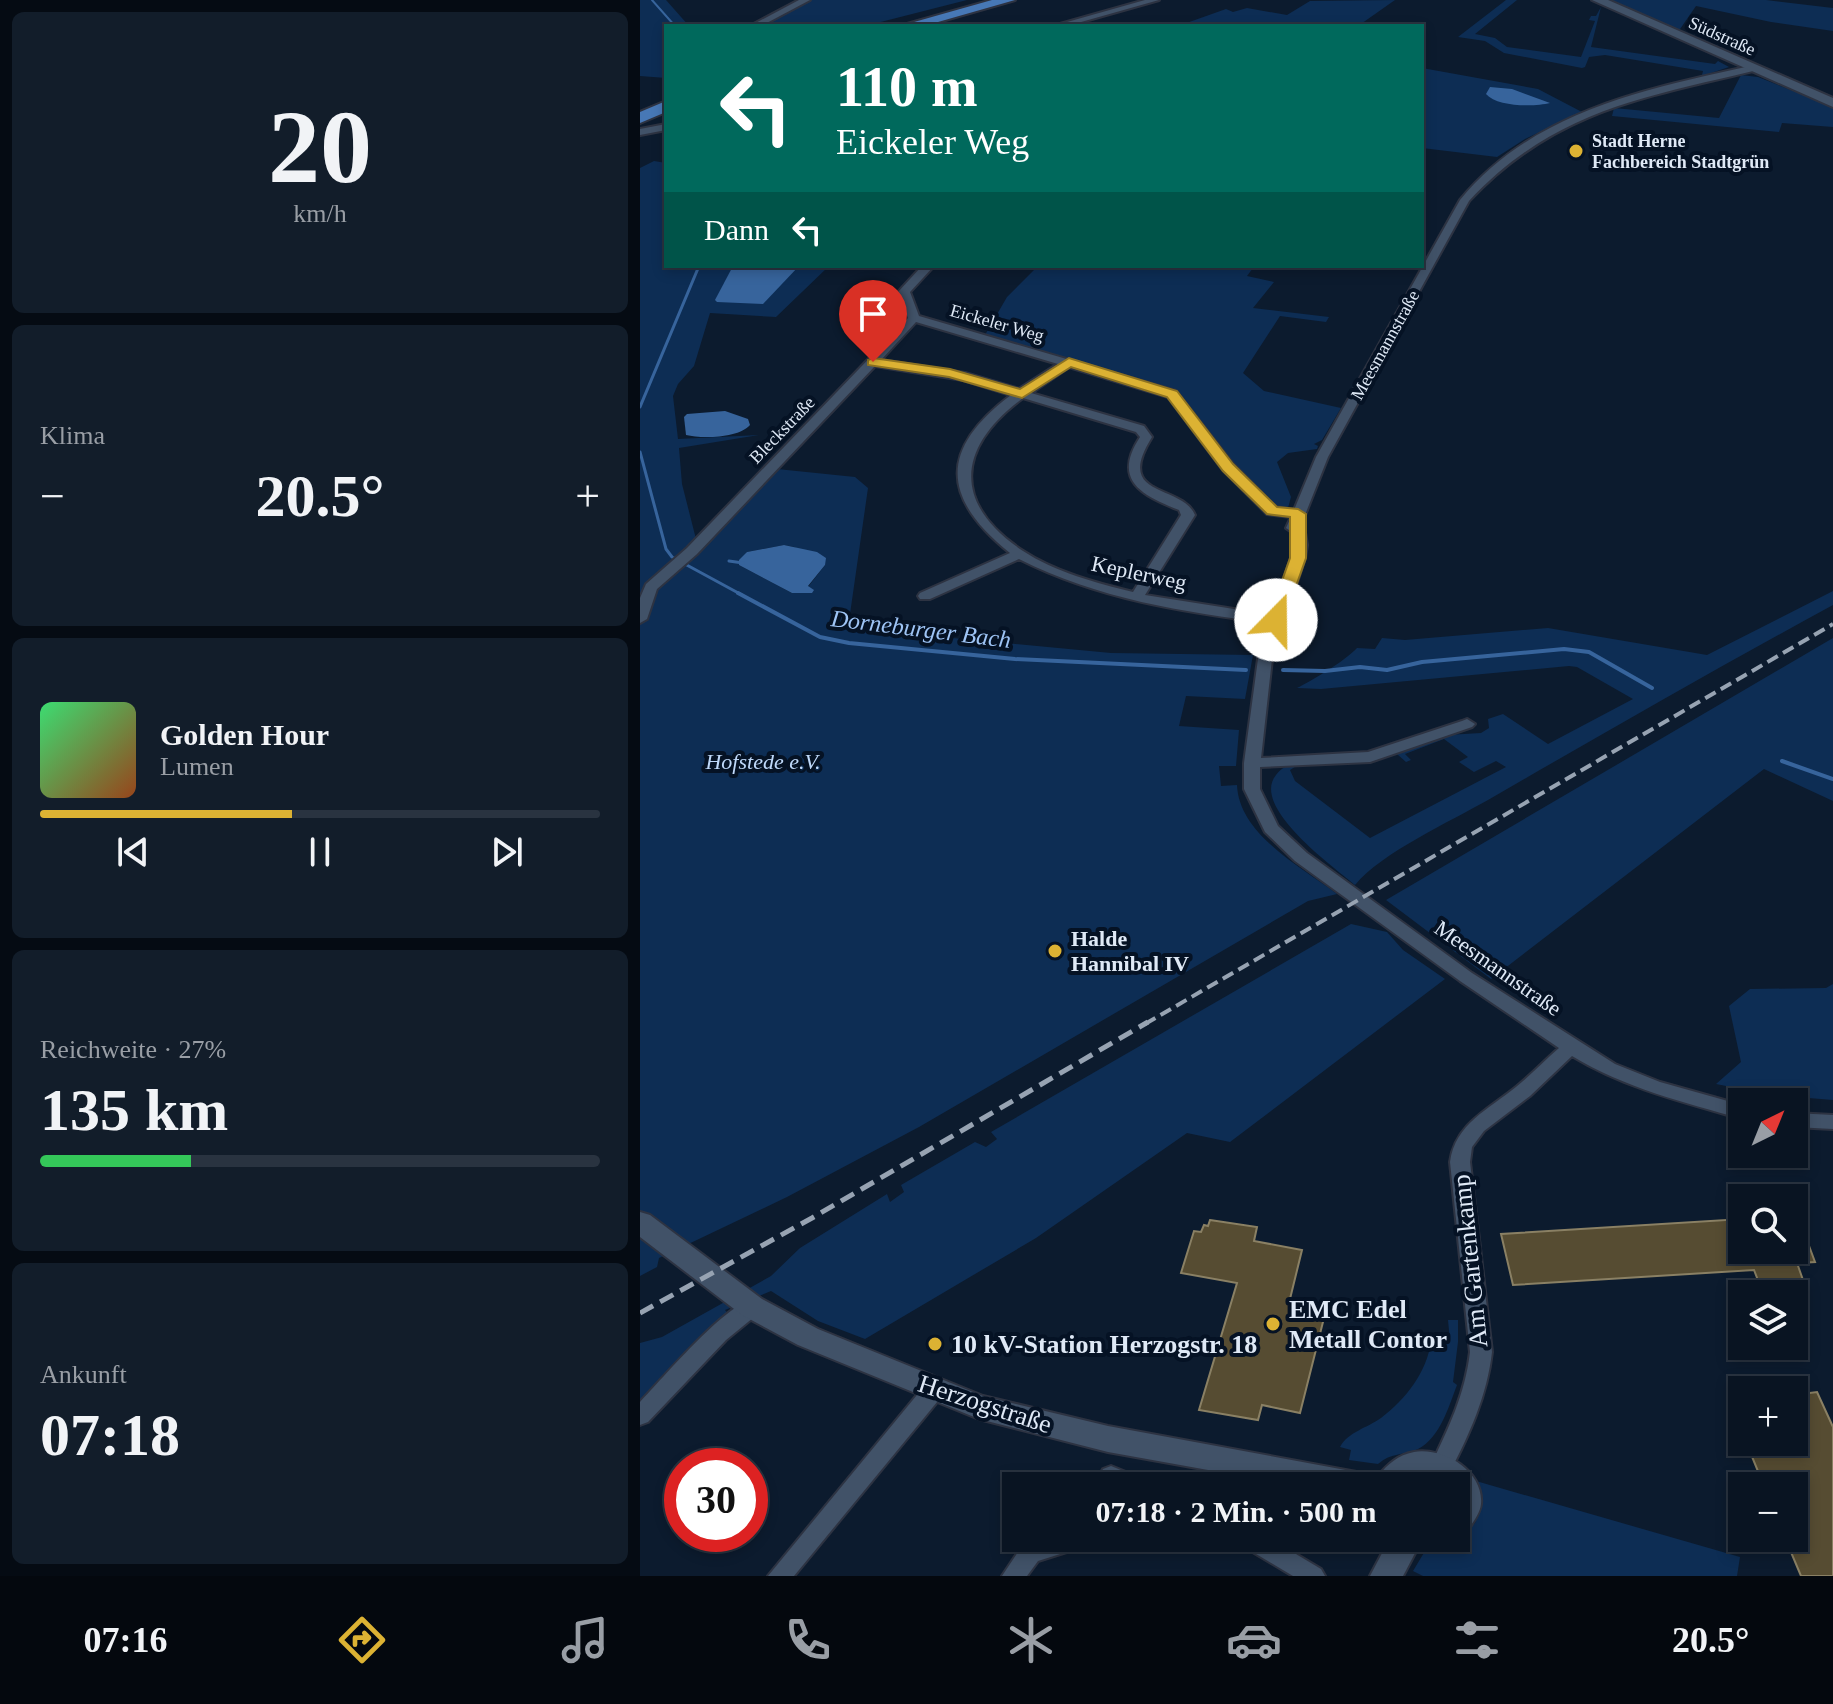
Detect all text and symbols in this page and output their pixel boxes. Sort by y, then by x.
street label: Südstraße [1686,12,1758,60]
icon: left [704,56,808,160]
text: 110 m [836,56,978,118]
text: 20 [268,89,372,204]
text: Eickeler Weg [836,122,1029,162]
place label: Stadt Herne Fachbereich Stadtgrün [1592,131,1769,172]
marker: Stadt Herne Fachbereich Stadtgrün [1567,142,1585,160]
text: km/h [293,199,347,228]
icon: left [785,208,829,252]
text: Dann [704,213,769,246]
pin [839,280,907,362]
street label: Meesmannstraße [1347,287,1423,403]
icon: arrive [851,292,895,336]
street label: Eickeler Weg [948,300,1046,346]
street label: Bleckstraße [745,392,819,468]
text: Klima [40,421,105,450]
text: 20.5° [256,463,385,529]
text: − [40,472,65,521]
text: + [575,472,600,521]
street label: Keplerweg [1089,551,1189,595]
position arrow [1234,578,1318,662]
water label: Dorneburger Bach [829,605,1012,653]
text: Golden Hour [160,718,329,751]
park label: Hofstede e.V. [704,749,821,774]
text: Lumen [160,752,234,781]
icon: previous [111,830,155,874]
icon: pause [298,830,342,874]
icon: next [485,830,529,874]
street label: Meesmannstraße [1430,915,1566,1021]
place label: Halde Hannibal IV [1071,926,1189,976]
marker: Halde Hannibal IV [1046,942,1064,960]
text: Reichweite · 27% [40,1035,226,1064]
text: 135 km [40,1077,228,1143]
north arrow [1728,1088,1808,1168]
map controls [1728,1088,1808,1552]
street label: Am Gartenkamp [1446,1173,1494,1349]
button: search [1728,1184,1808,1264]
button: layers [1728,1280,1808,1360]
place label: EMC Edel Metall Contor [1289,1295,1447,1354]
marker: EMC Edel Metall Contor [1264,1315,1282,1333]
place label: 10 kV-Station Herzogstr. 18 [951,1330,1257,1359]
marker: 10 kV-Station Herzogstr. 18 [926,1335,944,1353]
text: Ankunft [40,1360,127,1389]
street label: Herzogstraße [915,1369,1055,1439]
button: + [1728,1376,1808,1456]
text: 07:18 [40,1402,180,1468]
speed limit sign: 30 [664,1448,768,1552]
button: − [1728,1472,1808,1552]
text: 07:18 · 2 Min. · 500 m [1096,1495,1376,1528]
icon: directions [334,1612,390,1668]
icon: music [557,1612,613,1668]
icon: phone [780,1612,836,1668]
icon: climate [1003,1612,1059,1668]
icon: car [1226,1612,1282,1668]
icon: filters [1449,1612,1505,1668]
text: 07:16 [83,1620,167,1660]
text: 20.5° [1672,1620,1749,1660]

